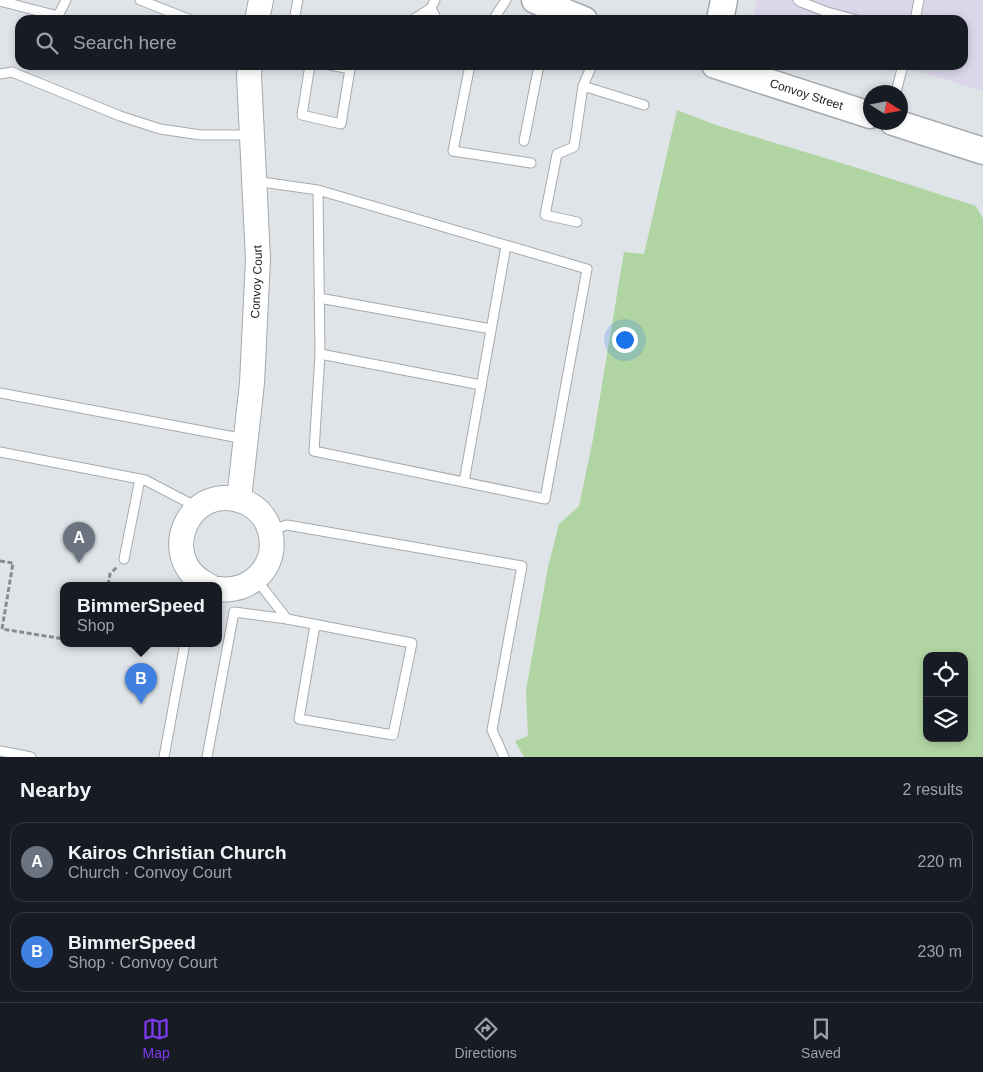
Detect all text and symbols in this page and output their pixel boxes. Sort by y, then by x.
search box [15,15,968,70]
icon: search [33,29,61,57]
text: Search here [73,32,177,53]
street label: Convoy Street [768,76,845,113]
north arrow [863,85,908,130]
street label: Convoy Court [248,244,265,319]
your location [612,327,638,353]
pin: A [63,522,95,563]
popup [60,582,222,647]
text: BimmerSpeed [77,595,205,616]
text: Shop [77,617,114,634]
map controls [923,652,968,742]
button: locate [923,652,968,697]
pin: B [125,663,157,704]
button: layers [923,697,968,742]
text: Nearby [20,778,91,801]
text: 2 results [903,781,963,798]
text: Kairos Christian Church [68,842,287,863]
text: A [31,853,43,870]
text: 220 m [918,853,962,870]
text: Church · Convoy Court [68,864,232,881]
text: BimmerSpeed [68,932,196,953]
text: B [31,943,43,960]
text: 230 m [918,943,962,960]
text: Shop · Convoy Court [68,954,217,971]
tab: Map [142,1015,170,1061]
tab: Directions [455,1015,517,1061]
tab: Saved [801,1015,841,1061]

